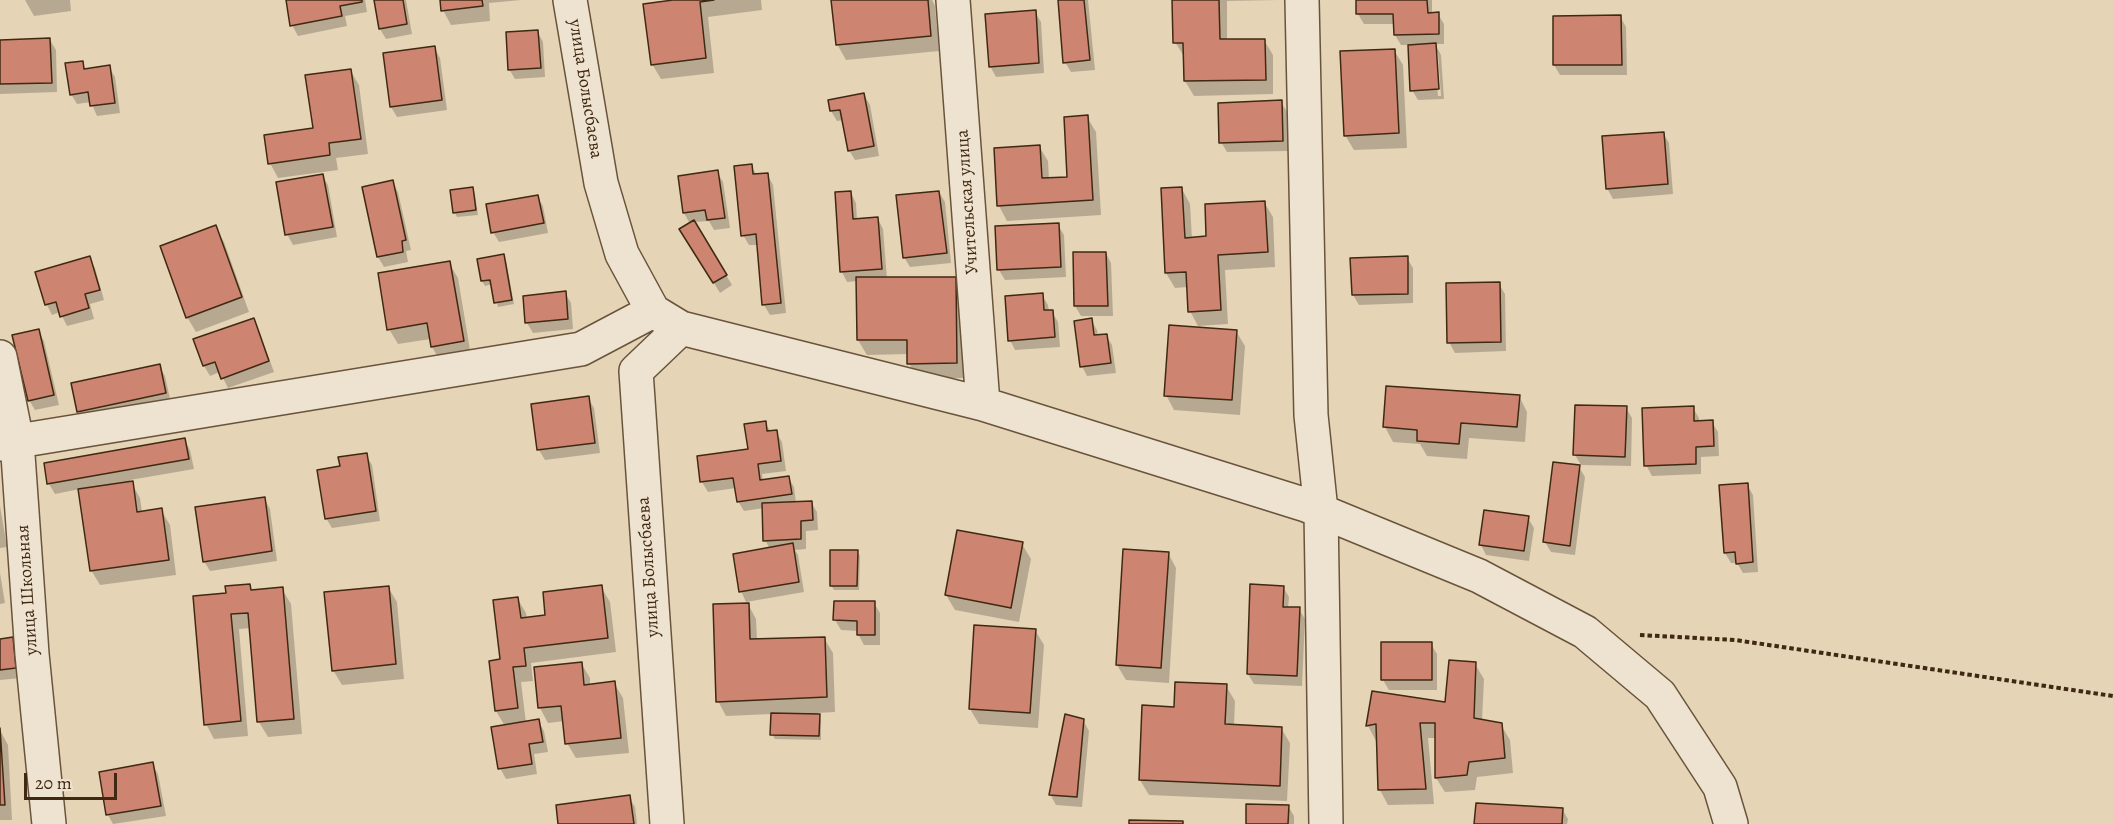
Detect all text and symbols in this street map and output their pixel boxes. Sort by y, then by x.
street label: улица Болысбаева [563,18,607,160]
street label: Учительская улица [952,129,984,275]
street label: улица Болысбаева [633,496,665,638]
street label: улица Школьная [13,524,43,656]
scale bar [27,761,120,799]
text: 20 m [35,771,72,795]

